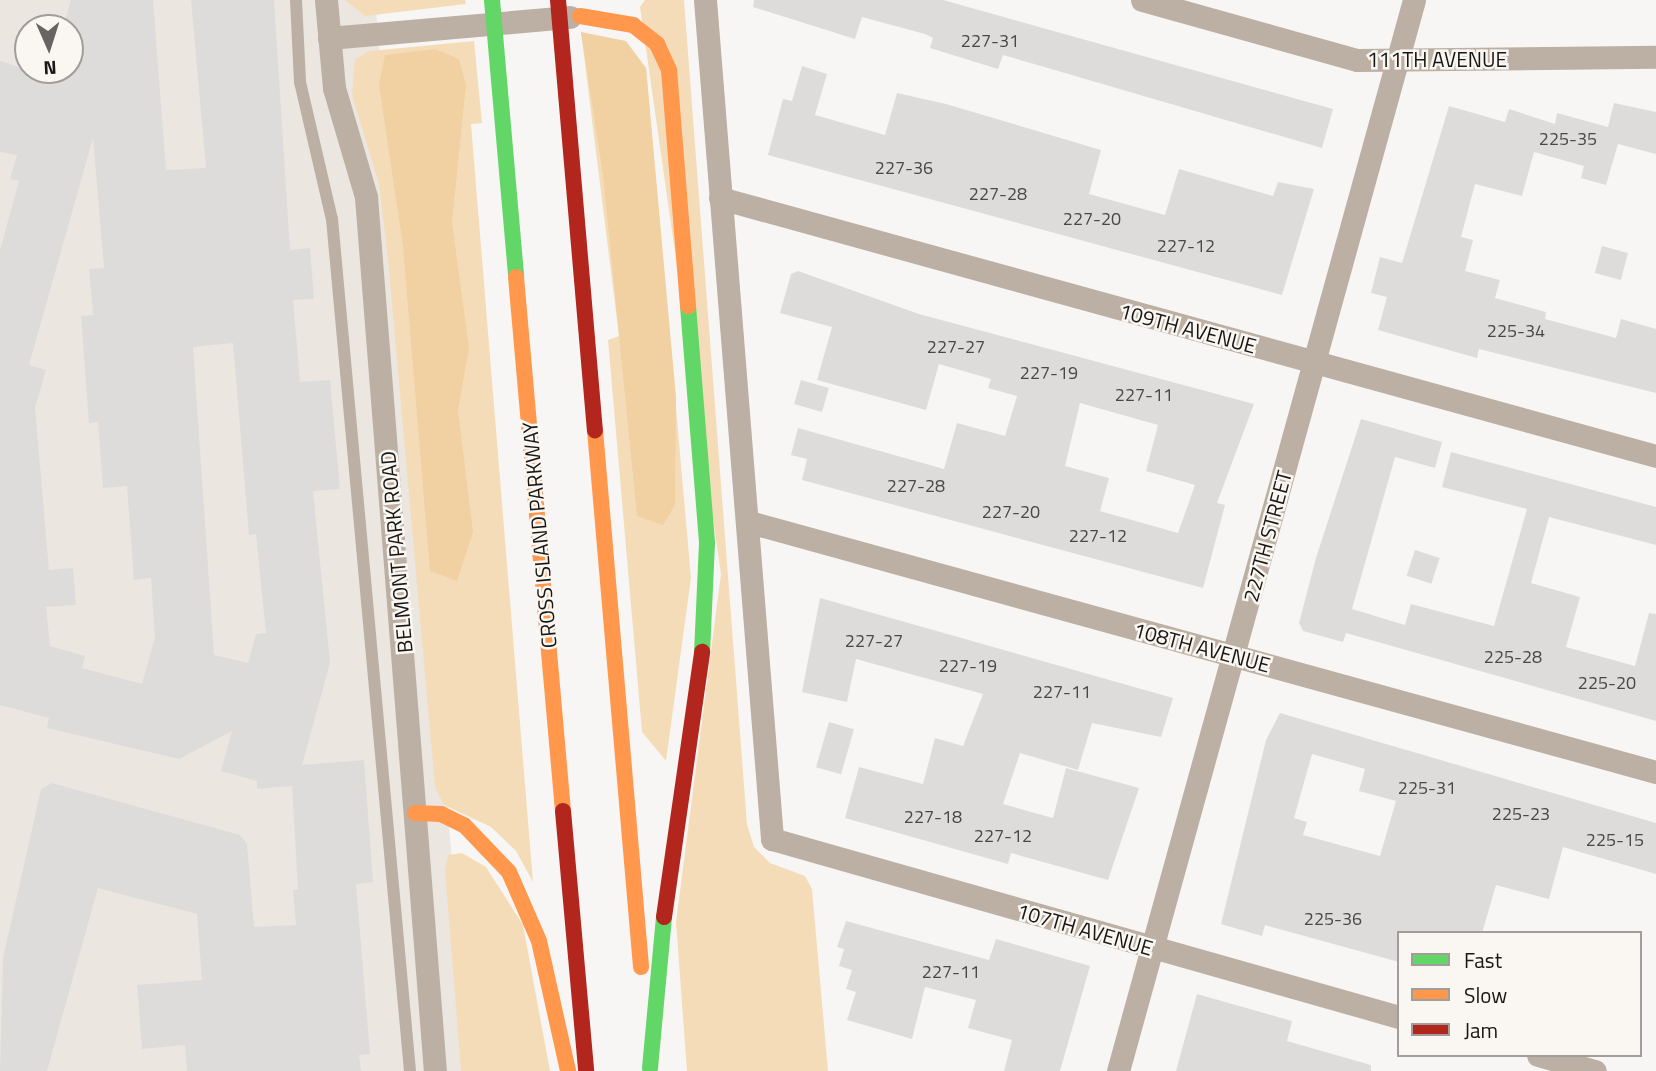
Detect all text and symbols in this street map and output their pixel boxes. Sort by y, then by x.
north arrow [14,14,84,84]
house number: 227-31 [961,30,1019,52]
street label: 111TH AVENUE [1367,46,1507,72]
text: N [43,54,57,83]
house number: 225-35 [1539,128,1597,150]
house number: 227-36 [875,157,933,179]
house number: 227-28 [969,183,1027,205]
house number: 227-20 [1063,208,1121,230]
house number: 227-12 [1157,235,1215,257]
street label: 109TH AVENUE [1117,298,1259,358]
house number: 225-34 [1487,320,1545,342]
house number: 227-27 [927,336,985,358]
house number: 227-19 [1020,362,1078,384]
house number: 227-11 [1115,384,1173,406]
street label: CROSS ISLAND PARKWAY [517,421,561,649]
street label: BELMONT PARK ROAD [375,450,417,654]
street label: 227TH STREET [1237,468,1297,604]
house number: 227-28 [887,475,945,497]
house number: 227-20 [982,501,1040,523]
house number: 227-12 [1069,525,1127,547]
street label: 108TH AVENUE [1131,617,1273,677]
house number: 227-27 [845,630,903,652]
house number: 225-28 [1484,646,1542,668]
house number: 227-19 [939,655,997,677]
house number: 225-20 [1578,672,1636,694]
house number: 227-11 [1033,681,1091,703]
house number: 225-31 [1398,777,1456,799]
house number: 225-23 [1492,803,1550,825]
house number: 227-18 [904,806,962,828]
house number: 227-12 [974,825,1032,847]
house number: 225-15 [1586,829,1644,851]
street label: 107TH AVENUE [1014,898,1156,960]
house number: 225-36 [1304,908,1362,930]
legend [1397,931,1642,1057]
text: Fast [1464,944,1502,976]
house number: 227-11 [922,961,980,983]
text: Slow [1464,979,1507,1011]
text: Jam [1464,1014,1498,1046]

